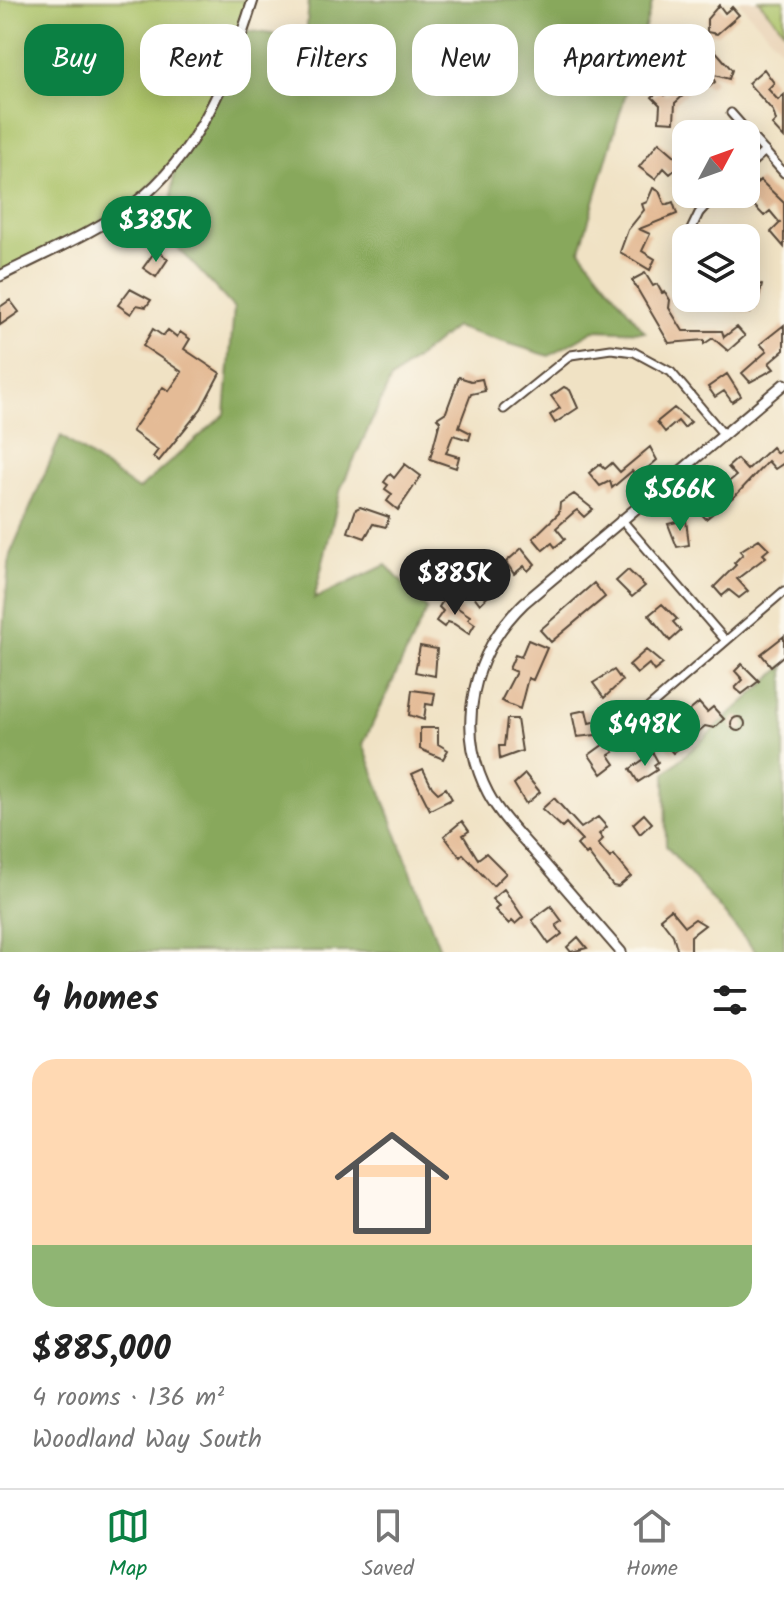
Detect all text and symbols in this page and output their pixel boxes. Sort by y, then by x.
chip: Buy [24,24,124,96]
chip: Rent [140,24,251,96]
chip: Filters [267,24,396,96]
chip: New [412,24,518,96]
chip: Apartment [534,24,715,96]
north arrow [672,120,760,208]
map controls [672,120,760,312]
pin: $385K [100,196,212,264]
text: $385K [119,201,193,243]
button: layers [672,224,760,312]
pin: $566K [624,465,736,533]
text: $566K [644,470,716,512]
pin: $885K [399,549,511,617]
text: $885K [418,554,492,596]
pin: $498K [589,700,701,768]
text: $498K [608,705,682,747]
text: 4 homes [32,973,159,1027]
icon: filters [708,978,752,1022]
icon: home [320,1111,464,1255]
text: $885,000 [32,1323,171,1377]
text: 4 rooms · 136 m² [32,1377,224,1419]
text: Woodland Way South [32,1419,262,1461]
tab: Map [106,1504,150,1587]
tab: Saved [362,1504,414,1587]
tab: Home [626,1504,678,1587]

